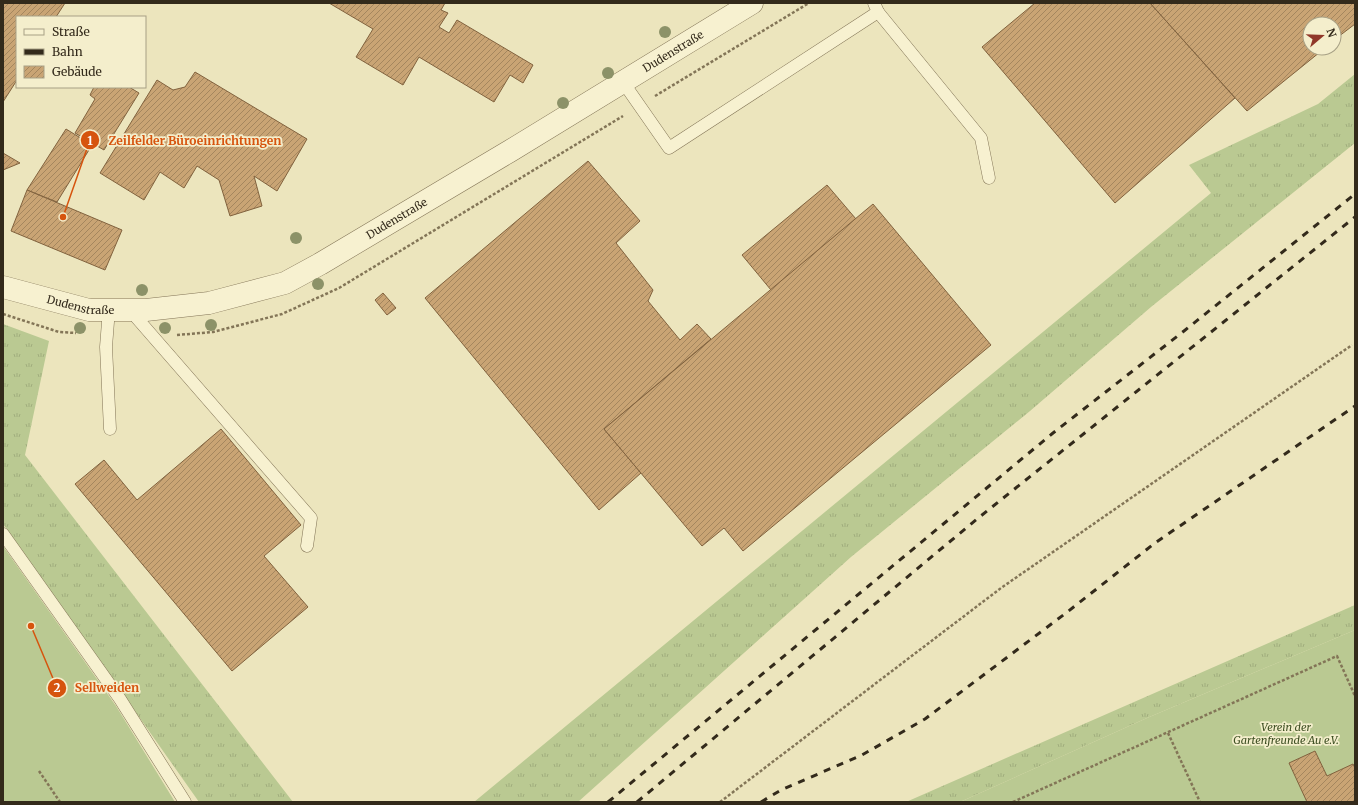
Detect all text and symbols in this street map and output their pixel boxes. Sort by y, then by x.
legend [16,16,146,88]
north arrow [1302,16,1342,56]
text: Straße [52,24,90,39]
text: N [1323,26,1340,39]
street label: Dudenstraße [640,27,706,75]
text: Bahn [52,44,83,59]
text: Gebäude [52,64,102,79]
callout: Zeilfelder Büroeinrichtungen [80,128,289,152]
text: 1 [87,133,93,148]
text: Zeilfelder Büroeinrichtungen [109,133,281,148]
street label: Dudenstraße [364,195,430,242]
street label: Dudenstraße [45,292,115,317]
callout: Sellweiden [47,676,147,700]
text: 2 [53,680,61,695]
text: Sellweiden [75,680,139,695]
park label: Verein der Gartenfreunde Au e.V. [1233,720,1339,747]

